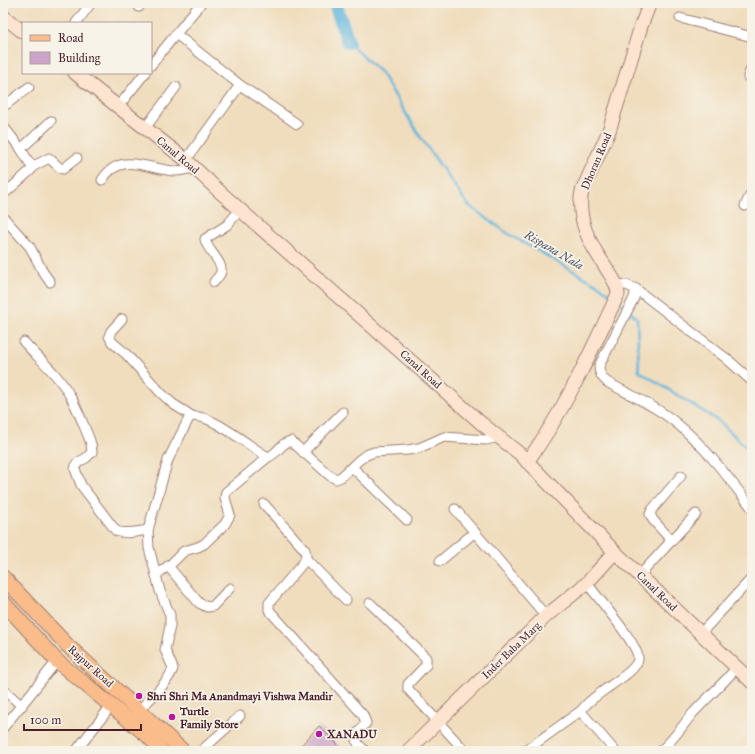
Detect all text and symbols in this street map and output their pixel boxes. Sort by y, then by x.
legend [22,22,152,74]
text: Road [58,31,84,45]
text: Building [58,51,101,66]
street label: Dhoran Road [579,130,615,192]
street label: Canal Road [154,134,202,177]
water label: Rispana Nala [521,227,586,274]
street label: Canal Road [397,347,445,392]
street label: Canal Road [634,569,680,614]
street label: Inder Baba Marg [479,618,544,682]
street label: Rajpur Road [65,643,116,690]
place label: Shri Shri Ma Anandmayi Vishwa Mandir [147,690,333,704]
marker: Shri Shri Ma Anandmayi Vishwa Mandir [134,691,144,701]
place label: Turtle Family Store [179,705,239,732]
scale bar [24,706,141,732]
marker: Turtle Family Store [167,712,177,722]
text: 100 m [30,713,61,727]
place label: XANADU [326,728,377,741]
marker: XANADU [314,729,324,739]

